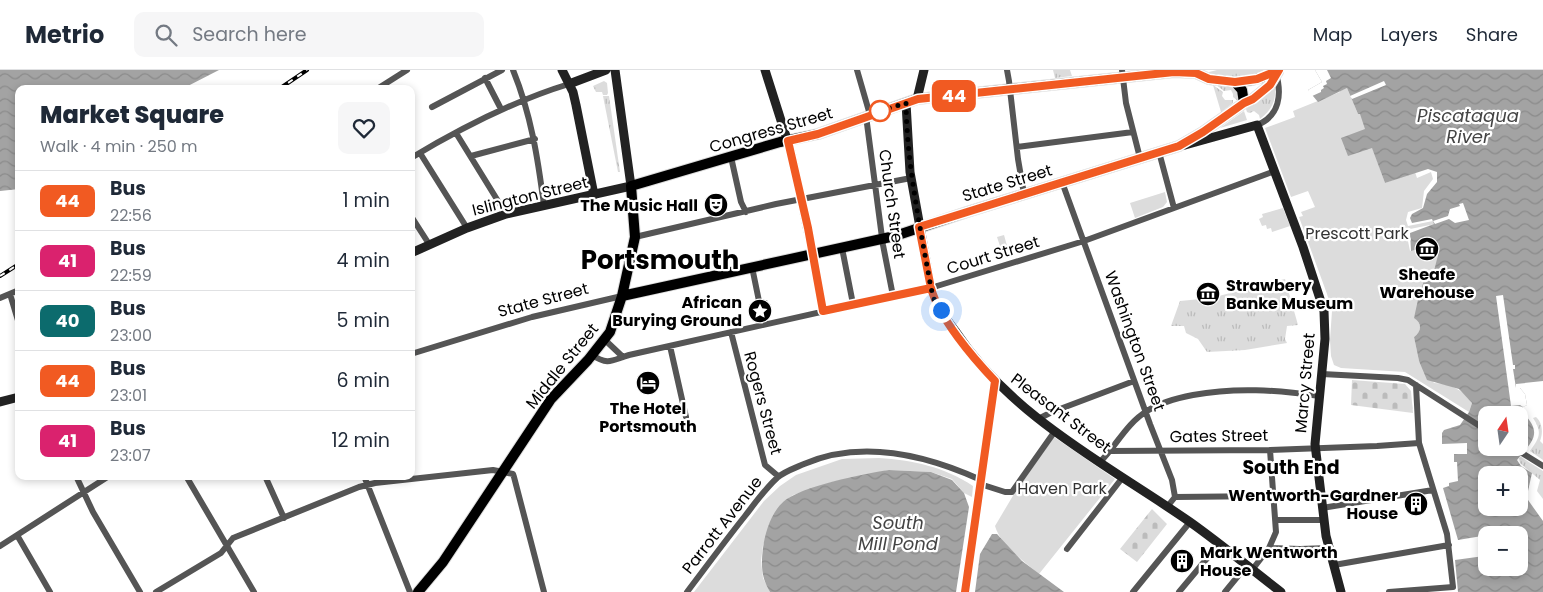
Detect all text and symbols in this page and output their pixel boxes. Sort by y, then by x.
search box [134,12,484,57]
text: Metrio [25,18,104,51]
icon: search [152,21,180,49]
text: Search here [192,21,307,48]
text: Map [1313,22,1353,47]
text: Layers [1381,22,1438,47]
text: Share [1466,22,1518,47]
line badge: 44 [932,80,976,112]
text: 44 [942,83,966,108]
text: Market Square [40,98,224,131]
unlabelled marker [869,100,891,122]
street label: Congress Street [707,101,836,159]
button: heart [338,102,390,154]
water label: Piscataqua River [1417,103,1519,149]
text: Walk · 4 min · 250 m [40,135,198,158]
street label: Church Street [873,148,911,260]
street label: State Street [959,158,1055,208]
street label: Islington Street [470,170,591,222]
text: Bus [110,175,146,202]
text: 1 min [342,187,390,214]
text: 44 [55,188,80,213]
theatre icon: The Music Hall [703,192,729,218]
place label: The Music Hall [580,194,698,217]
text: 22:56 [110,204,152,227]
park label: Prescott Park [1305,222,1410,245]
street label: Court Street [944,230,1042,280]
text: Bus [110,235,146,262]
museum icon: Sheafe Warehouse [1414,236,1440,262]
district label: Portsmouth [581,242,739,278]
text: 4 min [337,247,390,274]
text: 41 [58,248,77,273]
place label: Sheafe Warehouse [1380,263,1475,304]
text: 22:59 [110,264,152,287]
street label: Washington Street [1099,268,1171,414]
place label: Strawbery Banke Museum [1226,274,1353,315]
street label: State Street [495,277,591,323]
museum icon: Strawbery Banke Museum [1195,281,1221,307]
place label: African Burying Ground [612,291,742,332]
text: Bus [110,295,146,322]
place icon: African Burying Ground [747,298,773,324]
your location [929,298,954,323]
text: 5 min [337,307,390,334]
text: 40 [56,308,79,333]
street label: Middle Street [520,318,604,414]
text: 23:00 [110,324,152,347]
street label: Marcy Street [1289,332,1321,434]
street label: Rogers Street [738,349,788,457]
text: Bus [110,355,146,382]
text: 6 min [336,367,390,394]
text: 44 [55,368,80,393]
street label: Pleasant Street [1006,368,1116,458]
hotel icon: The Hotel Portsmouth [635,370,661,396]
text: 23:01 [110,384,147,407]
place label: The Hotel Portsmouth [599,397,697,438]
north arrow [1478,406,1528,456]
map controls [1478,406,1528,576]
text: Bus [110,415,146,442]
street label: Gates Street [1170,424,1269,448]
text: 12 min [332,427,390,454]
text: 41 [58,428,77,453]
text: 23:07 [110,444,151,467]
district label: South End [1242,454,1340,481]
button: + [1478,466,1528,516]
street label: Parrott Avenue [677,471,768,579]
park label: Haven Park [1017,477,1108,500]
place label: Wentworth-Gardner House [1228,484,1398,525]
building icon: Wentworth-Gardner House [1403,491,1429,517]
water label: South Mill Pond [858,510,939,556]
button: − [1478,526,1528,576]
place label: Mark Wentworth House [1200,541,1338,582]
building icon: Mark Wentworth House [1169,548,1195,574]

